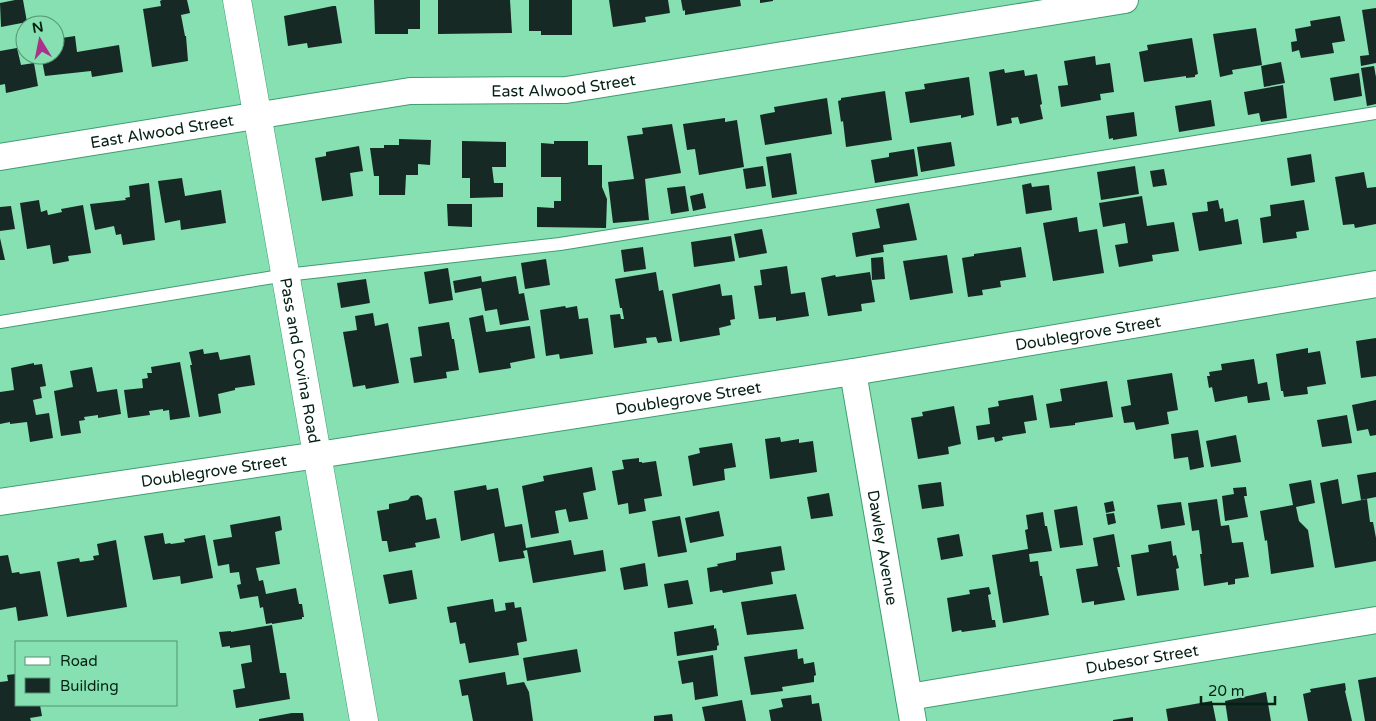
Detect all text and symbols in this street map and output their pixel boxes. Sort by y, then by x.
north arrow [15,15,65,65]
text: N [31,18,45,37]
street label: East Alwood Street [491,70,637,101]
street label: East Alwood Street [89,111,235,153]
street label: Pass and Covina Road [275,276,324,445]
street label: Doublegrove Street [1014,311,1162,356]
street label: Doublegrove Street [614,377,763,420]
street label: Doublegrove Street [139,451,288,492]
street label: Dawley Avenue [862,489,902,607]
street label: Dubesor Street [1084,640,1200,679]
legend [15,641,178,706]
text: Road [60,652,98,670]
scale bar [1201,674,1275,706]
text: Building [60,677,119,695]
text: 20 m [1208,682,1245,700]

